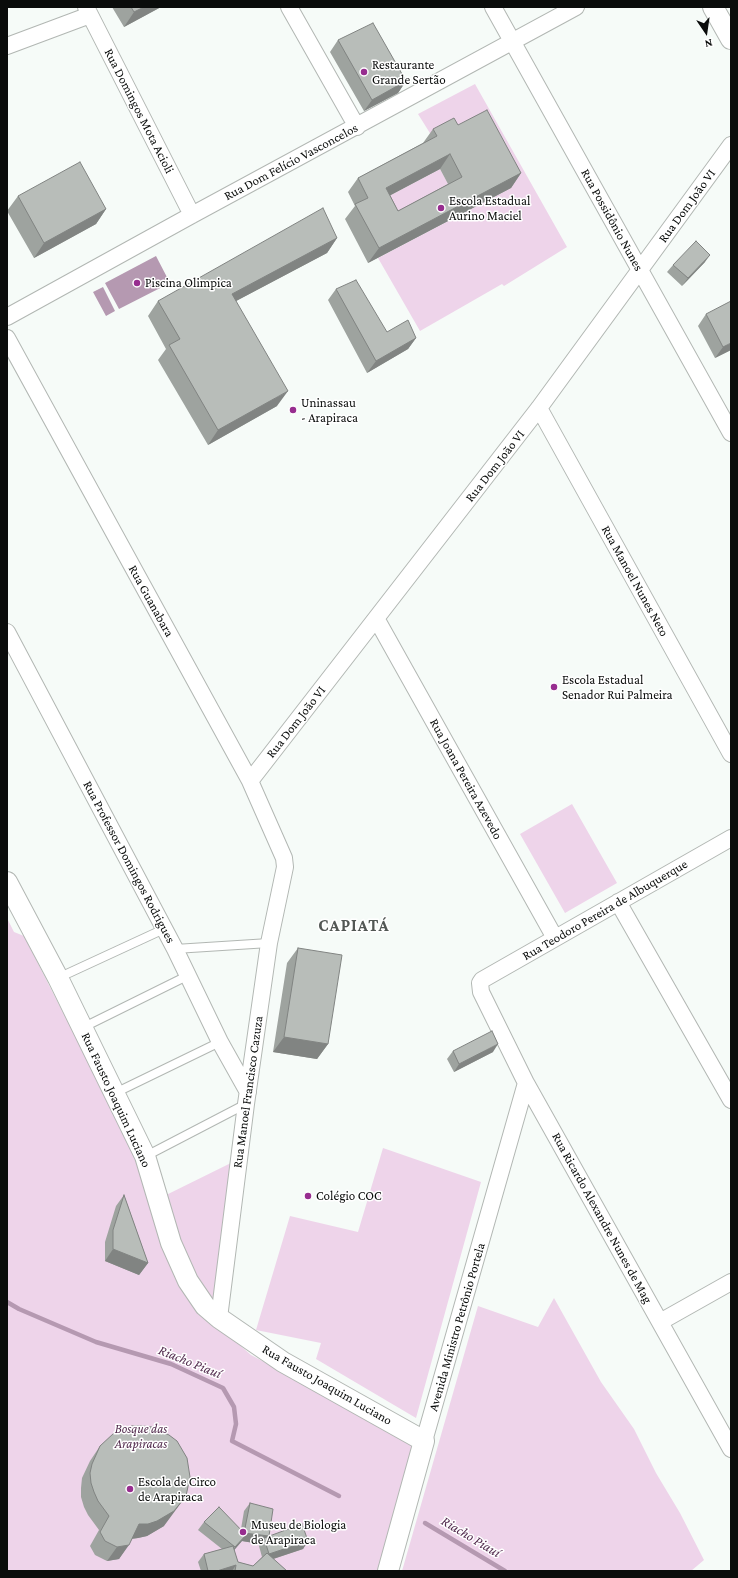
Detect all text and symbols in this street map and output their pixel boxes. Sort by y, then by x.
north arrow [686,12,726,52]
text: N [704,37,714,50]
street label: Rua Domingos Mota Acioli [101,46,177,176]
place label: Restaurante Grande Sertão [372,57,446,88]
marker: Restaurante Grande Sertão [359,67,369,77]
street label: Rua Dom Felício Vasconcelos [221,120,361,204]
street label: Rua Possidônio Nunes [577,166,647,274]
street label: Rua Dom João VI [655,166,719,246]
place label: Escola Estadual Aurino Maciel [449,193,530,224]
marker: Escola Estadual Aurino Maciel [436,203,446,213]
place label: Piscina Olimpica [145,275,232,291]
marker: Piscina Olimpica [132,278,142,288]
place label: Uninassau - Arapiraca [301,395,358,426]
marker: Uninassau - Arapiraca [288,405,298,415]
street label: Rua Dom João VI [462,427,528,505]
street label: Rua Manoel Nunes Neto [598,523,672,639]
street label: Rua Guanabara [125,562,177,640]
place label: Escola Estadual Senador Rui Palmeira [562,672,673,703]
marker: Escola Estadual Senador Rui Palmeira [549,682,559,692]
street label: Rua Dom João VI [263,683,329,761]
street label: Rua Joana Pereira Azevedo [426,716,506,842]
street label: Rua Professor Domingos Rodrigues [80,778,178,946]
street label: Rua Teodoro Pereira de Albuquerque [520,856,690,964]
district label: CAPIATÁ [318,916,390,936]
street label: Rua Manoel Francisco Cazuza [230,1015,266,1169]
street label: Rua Fausto Joaquim Luciano [78,1030,154,1170]
street label: Rua Ricardo Alexandre Nunes de Mag [548,1130,656,1306]
place label: Colégio COC [316,1188,382,1204]
marker: Colégio COC [303,1191,313,1201]
street label: Avenida Ministro Petrônio Portela [425,1241,489,1413]
street label: Rua Fausto Joaquim Luciano [259,1341,395,1429]
water label: Riacho Piauí [156,1342,224,1382]
park label: Bosque das Arapiracas [115,1421,167,1452]
place label: Escola de Circo de Arapiraca [138,1474,216,1505]
marker: Escola de Circo de Arapiraca [125,1484,135,1494]
water label: Riacho Piauí [438,1513,504,1561]
place label: Museu de Biologia de Arapiraca [251,1517,346,1548]
marker: Museu de Biologia de Arapiraca [238,1527,248,1537]

